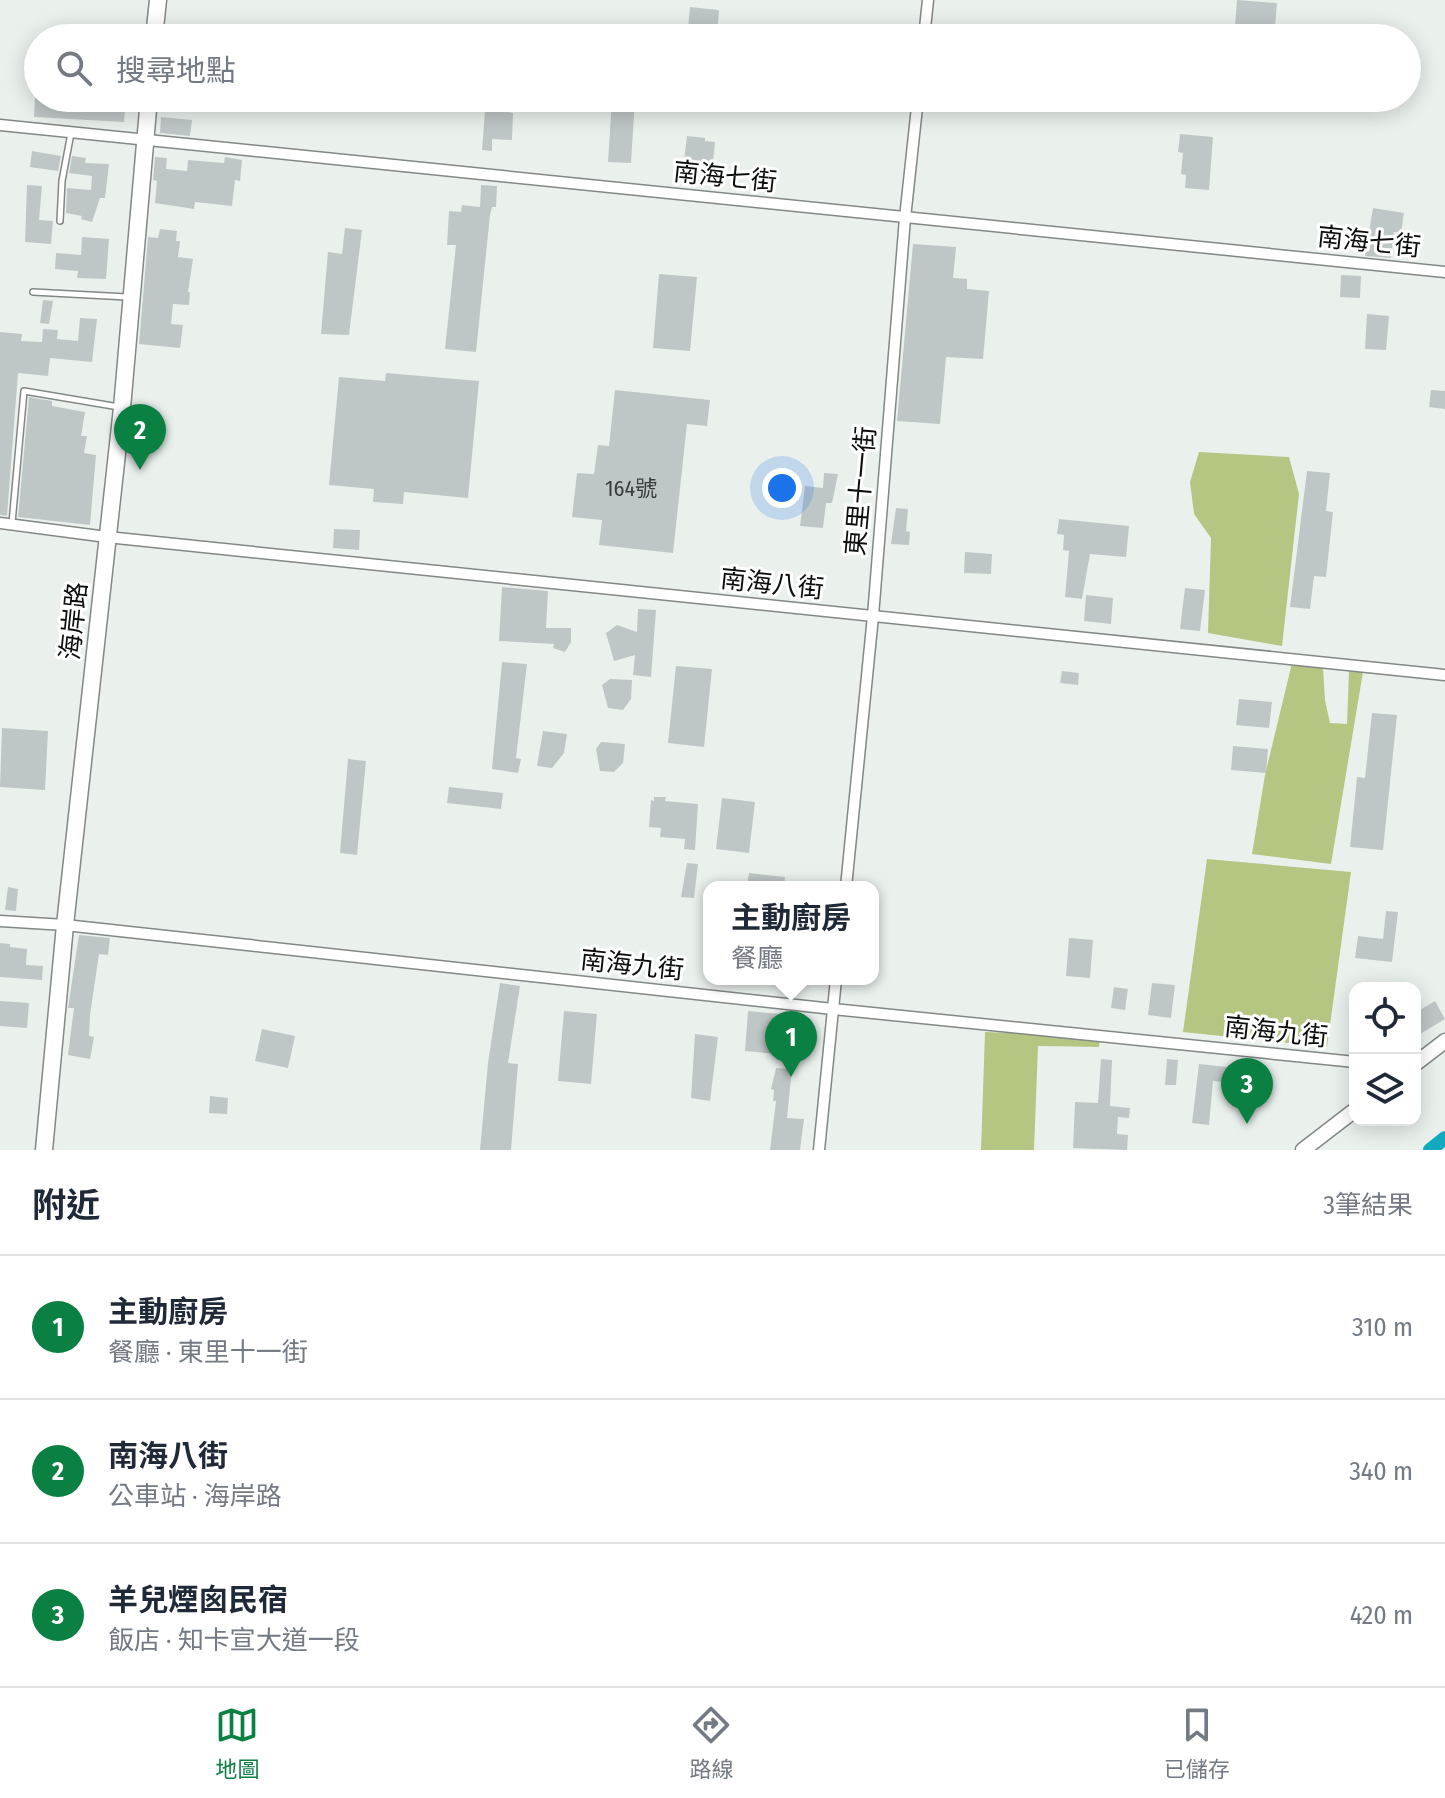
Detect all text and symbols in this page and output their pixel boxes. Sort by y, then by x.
search box [24,24,1421,112]
icon: search [52,46,96,90]
text: 搜尋地點 [116,53,236,89]
street label: 南海七街 [672,156,778,198]
street label: 南海七街 [1316,221,1422,263]
pin: 2 [114,404,166,470]
street label: 東里十一街 [840,425,882,557]
your location [762,468,802,508]
house number: 164號 [605,475,657,502]
street label: 南海八街 [719,563,825,605]
street label: 海岸路 [55,581,93,661]
popup [703,881,879,985]
text: 主動廚房 [731,900,851,936]
text: 餐廳 [731,943,783,974]
street label: 南海九街 [579,944,685,986]
map controls [1349,982,1421,1126]
button: locate [1349,982,1421,1054]
pin: 1 [765,1011,817,1077]
street label: 南海九街 [1223,1011,1329,1053]
button: layers [1349,1054,1421,1126]
pin: 3 [1221,1058,1273,1124]
text: 附近 [32,1185,100,1226]
text: 3筆結果 [1323,1190,1413,1221]
text: 主動廚房 [108,1294,228,1330]
text: 1 [53,1312,64,1343]
text: 310 m [1352,1312,1413,1343]
text: 餐廳 · 東里十一街 [108,1337,308,1368]
text: 南海八街 [108,1438,228,1474]
text: 2 [52,1456,64,1487]
text: 340 m [1349,1456,1413,1487]
text: 公車站 · 海岸路 [108,1481,282,1512]
text: 羊兒煙囪民宿 [108,1582,288,1618]
text: 3 [52,1600,64,1631]
text: 420 m [1350,1600,1413,1631]
text: 飯店 · 知卡宣大道一段 [108,1625,360,1656]
tab: 地圖 [215,1703,259,1783]
tab: 路線 [689,1703,734,1783]
tab: 已儲存 [1164,1703,1230,1783]

